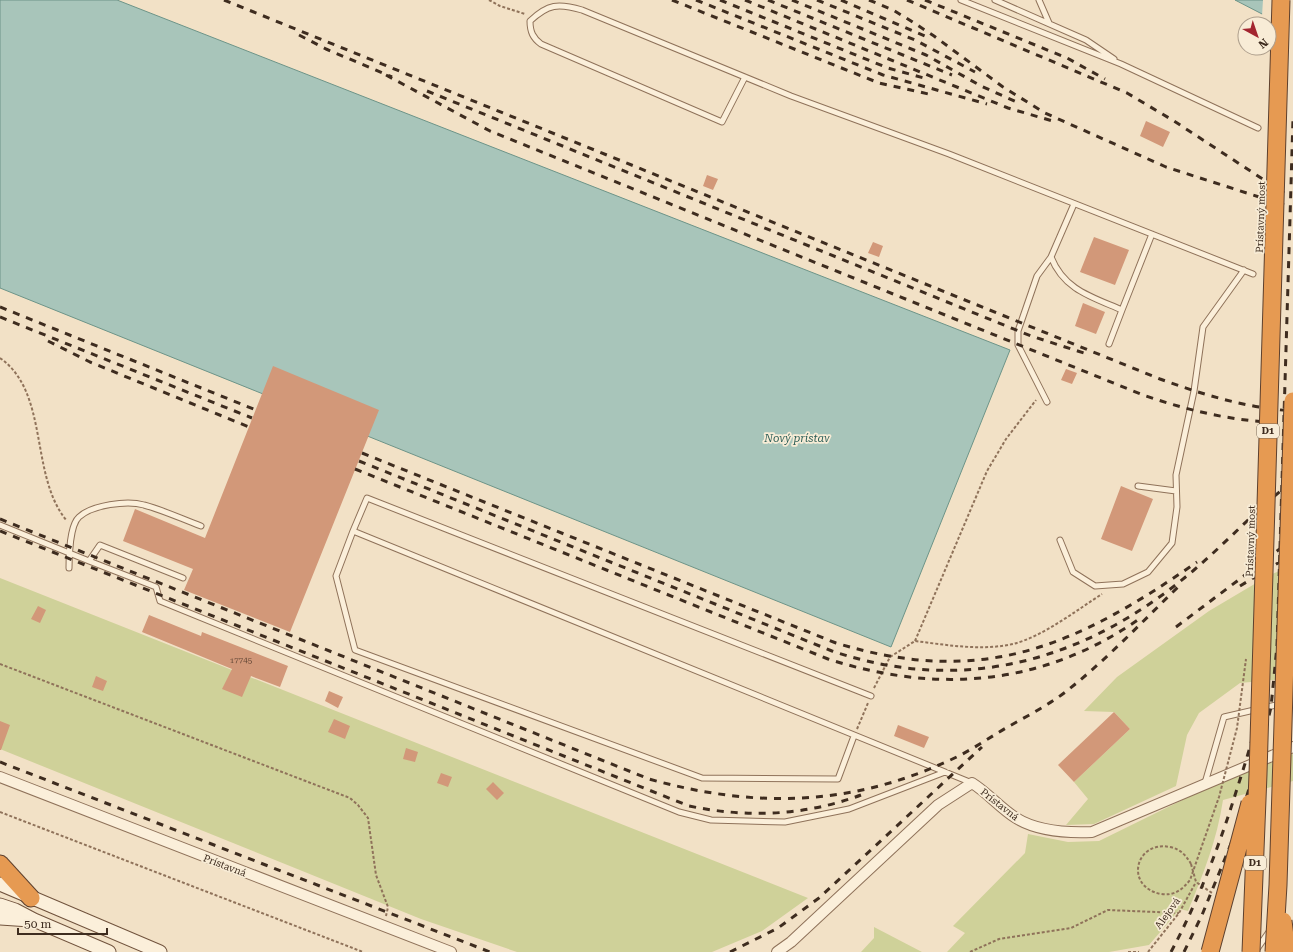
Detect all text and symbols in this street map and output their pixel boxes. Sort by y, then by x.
north arrow [1237,16,1277,56]
text: N [1255,36,1271,51]
street label: Prístavný most [1254,181,1267,253]
road number: D1 [1257,424,1279,438]
water label: Nový prístav [763,432,830,445]
street label: Prístavný most [1244,505,1257,577]
house number: 17745 [230,656,253,665]
street label: Prístavná [979,786,1021,823]
street label: Prístavná [202,852,248,879]
road number: D1 [1244,856,1266,870]
street label: Alejová [1152,895,1183,931]
scale bar [18,910,107,936]
text: 50 m [24,917,51,931]

